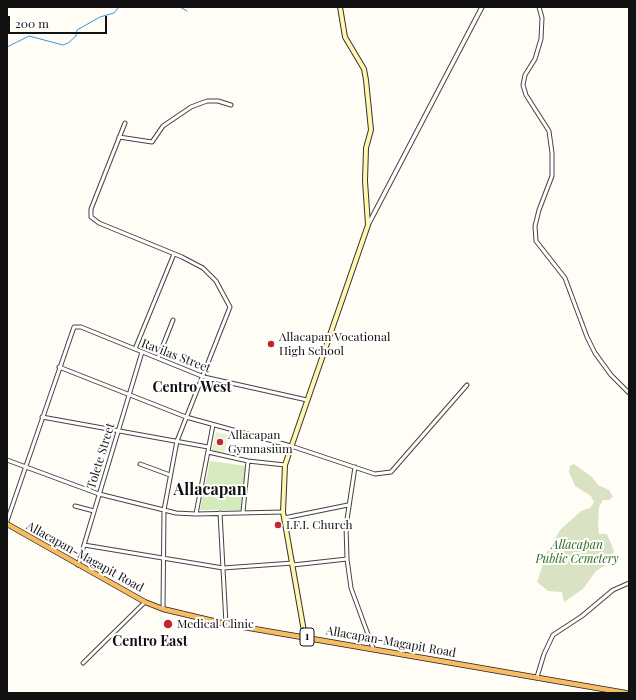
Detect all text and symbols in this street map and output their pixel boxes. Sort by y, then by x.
scale bar [10,8,109,34]
text: 200 m [15,15,49,31]
place label: Allacapan Vocational High School [279,330,390,358]
street label: Ravilas Street [139,336,213,376]
marker: Allacapan Vocational High School [266,339,276,349]
district label: Centro West [153,380,231,396]
street label: Tolete Street [84,421,118,491]
place label: Allacapan Gymnasium [228,428,293,456]
marker: Allacapan Gymnasium [215,437,225,447]
district label: Allacapan [174,480,246,500]
place label: I.F.I. Church [286,518,353,532]
street label: Allacapan-Magapit Road [24,519,146,595]
marker: I.F.I. Church [273,520,283,530]
park label: Allacapan Public Cemetery [535,538,619,566]
place label: Medical Clinic [177,617,254,631]
marker: Medical Clinic [162,618,174,630]
street label: Allacapan-Magapit Road [325,623,457,661]
road number: 1 [300,628,314,646]
district label: Centro East [112,634,188,650]

